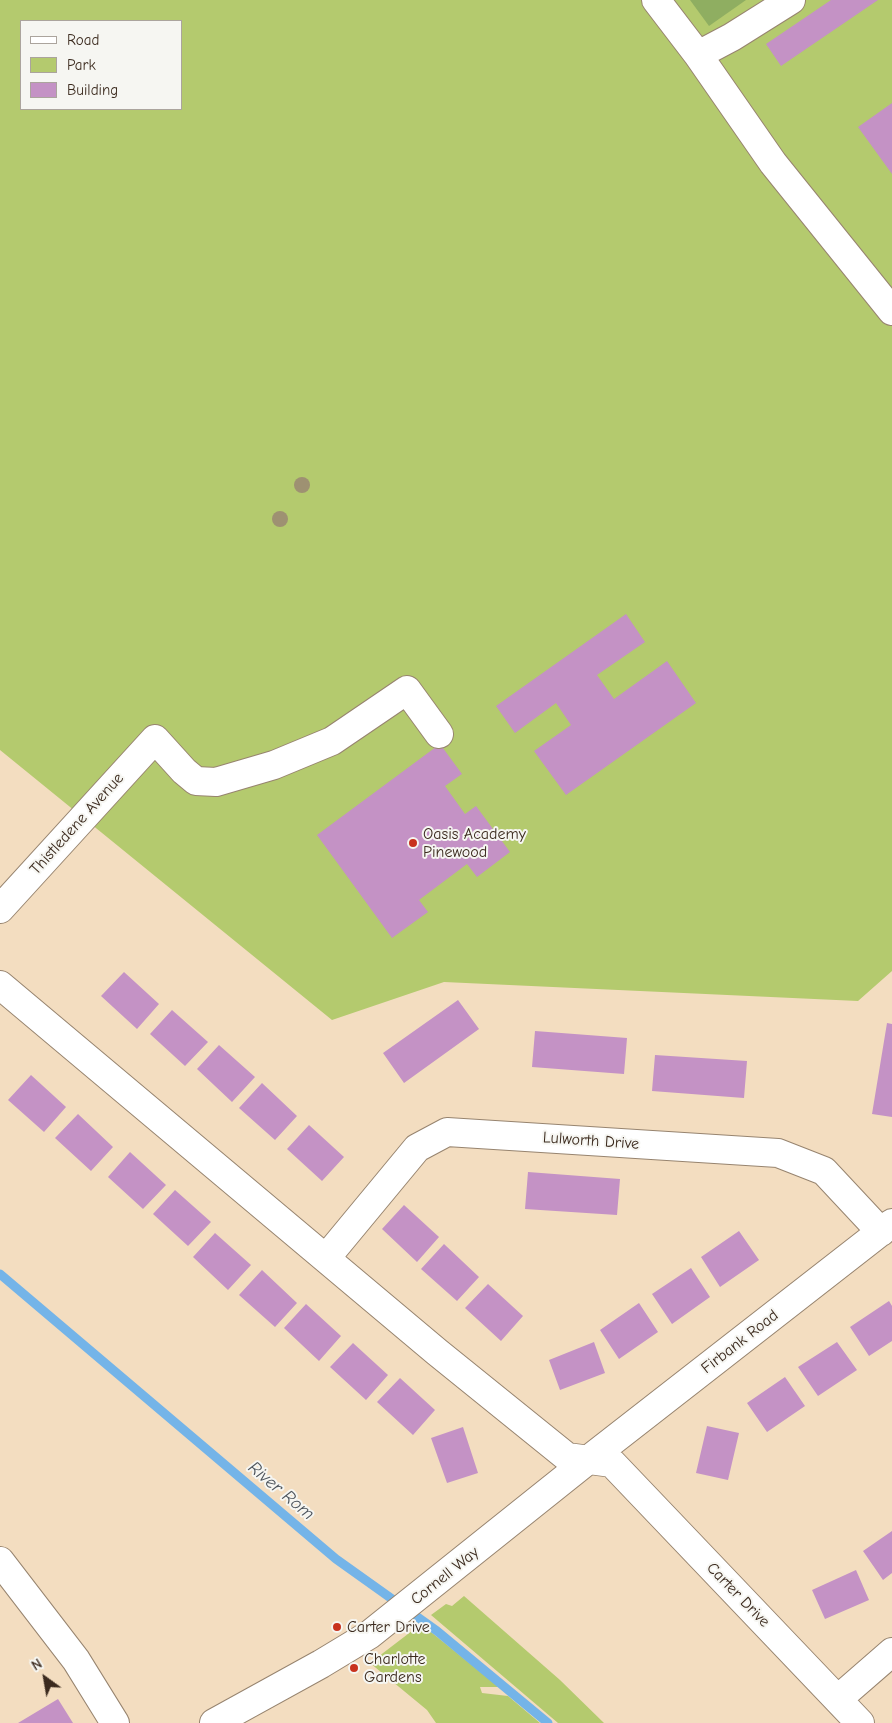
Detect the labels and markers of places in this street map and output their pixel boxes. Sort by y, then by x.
place label: Oasis Academy Pinewood [423,824,526,862]
marker: Oasis Academy Pinewood [407,837,419,849]
place label: Carter Drive [347,1617,430,1637]
marker: Carter Drive [331,1621,343,1633]
place label: Charlotte Gardens [364,1649,426,1687]
marker: Charlotte Gardens [348,1662,360,1674]

